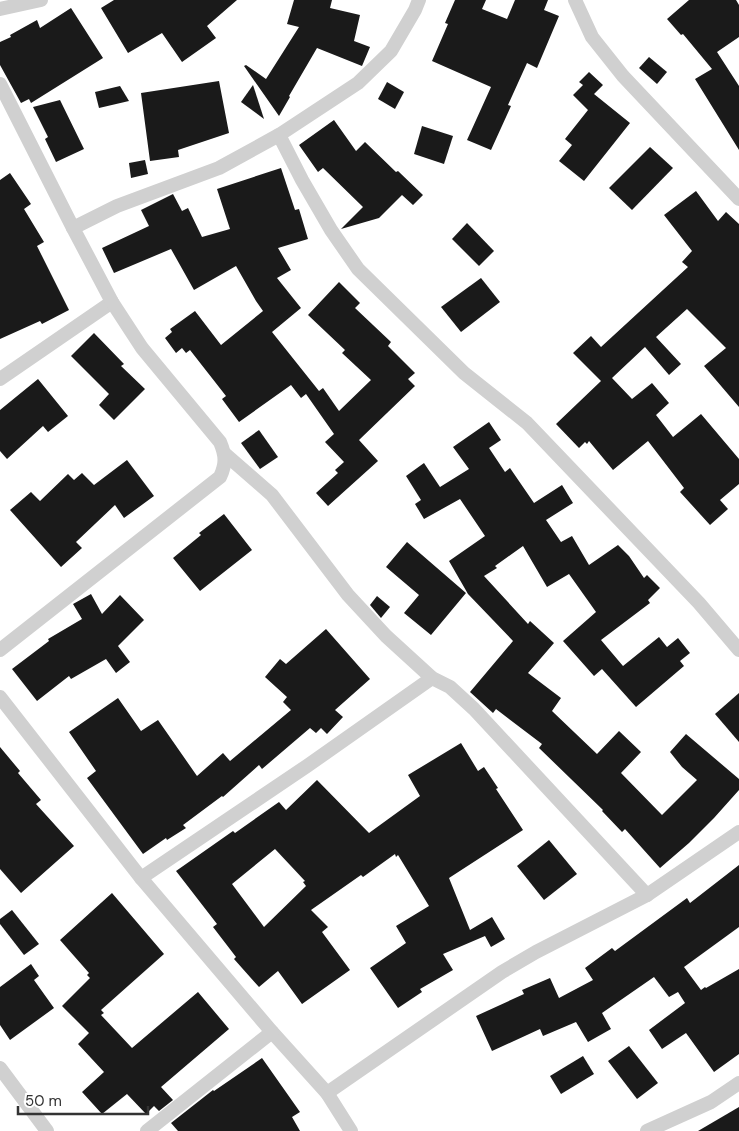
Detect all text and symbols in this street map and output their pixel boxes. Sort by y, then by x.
scale bar [18,1084,148,1116]
text: 50 m [25,1091,62,1111]

